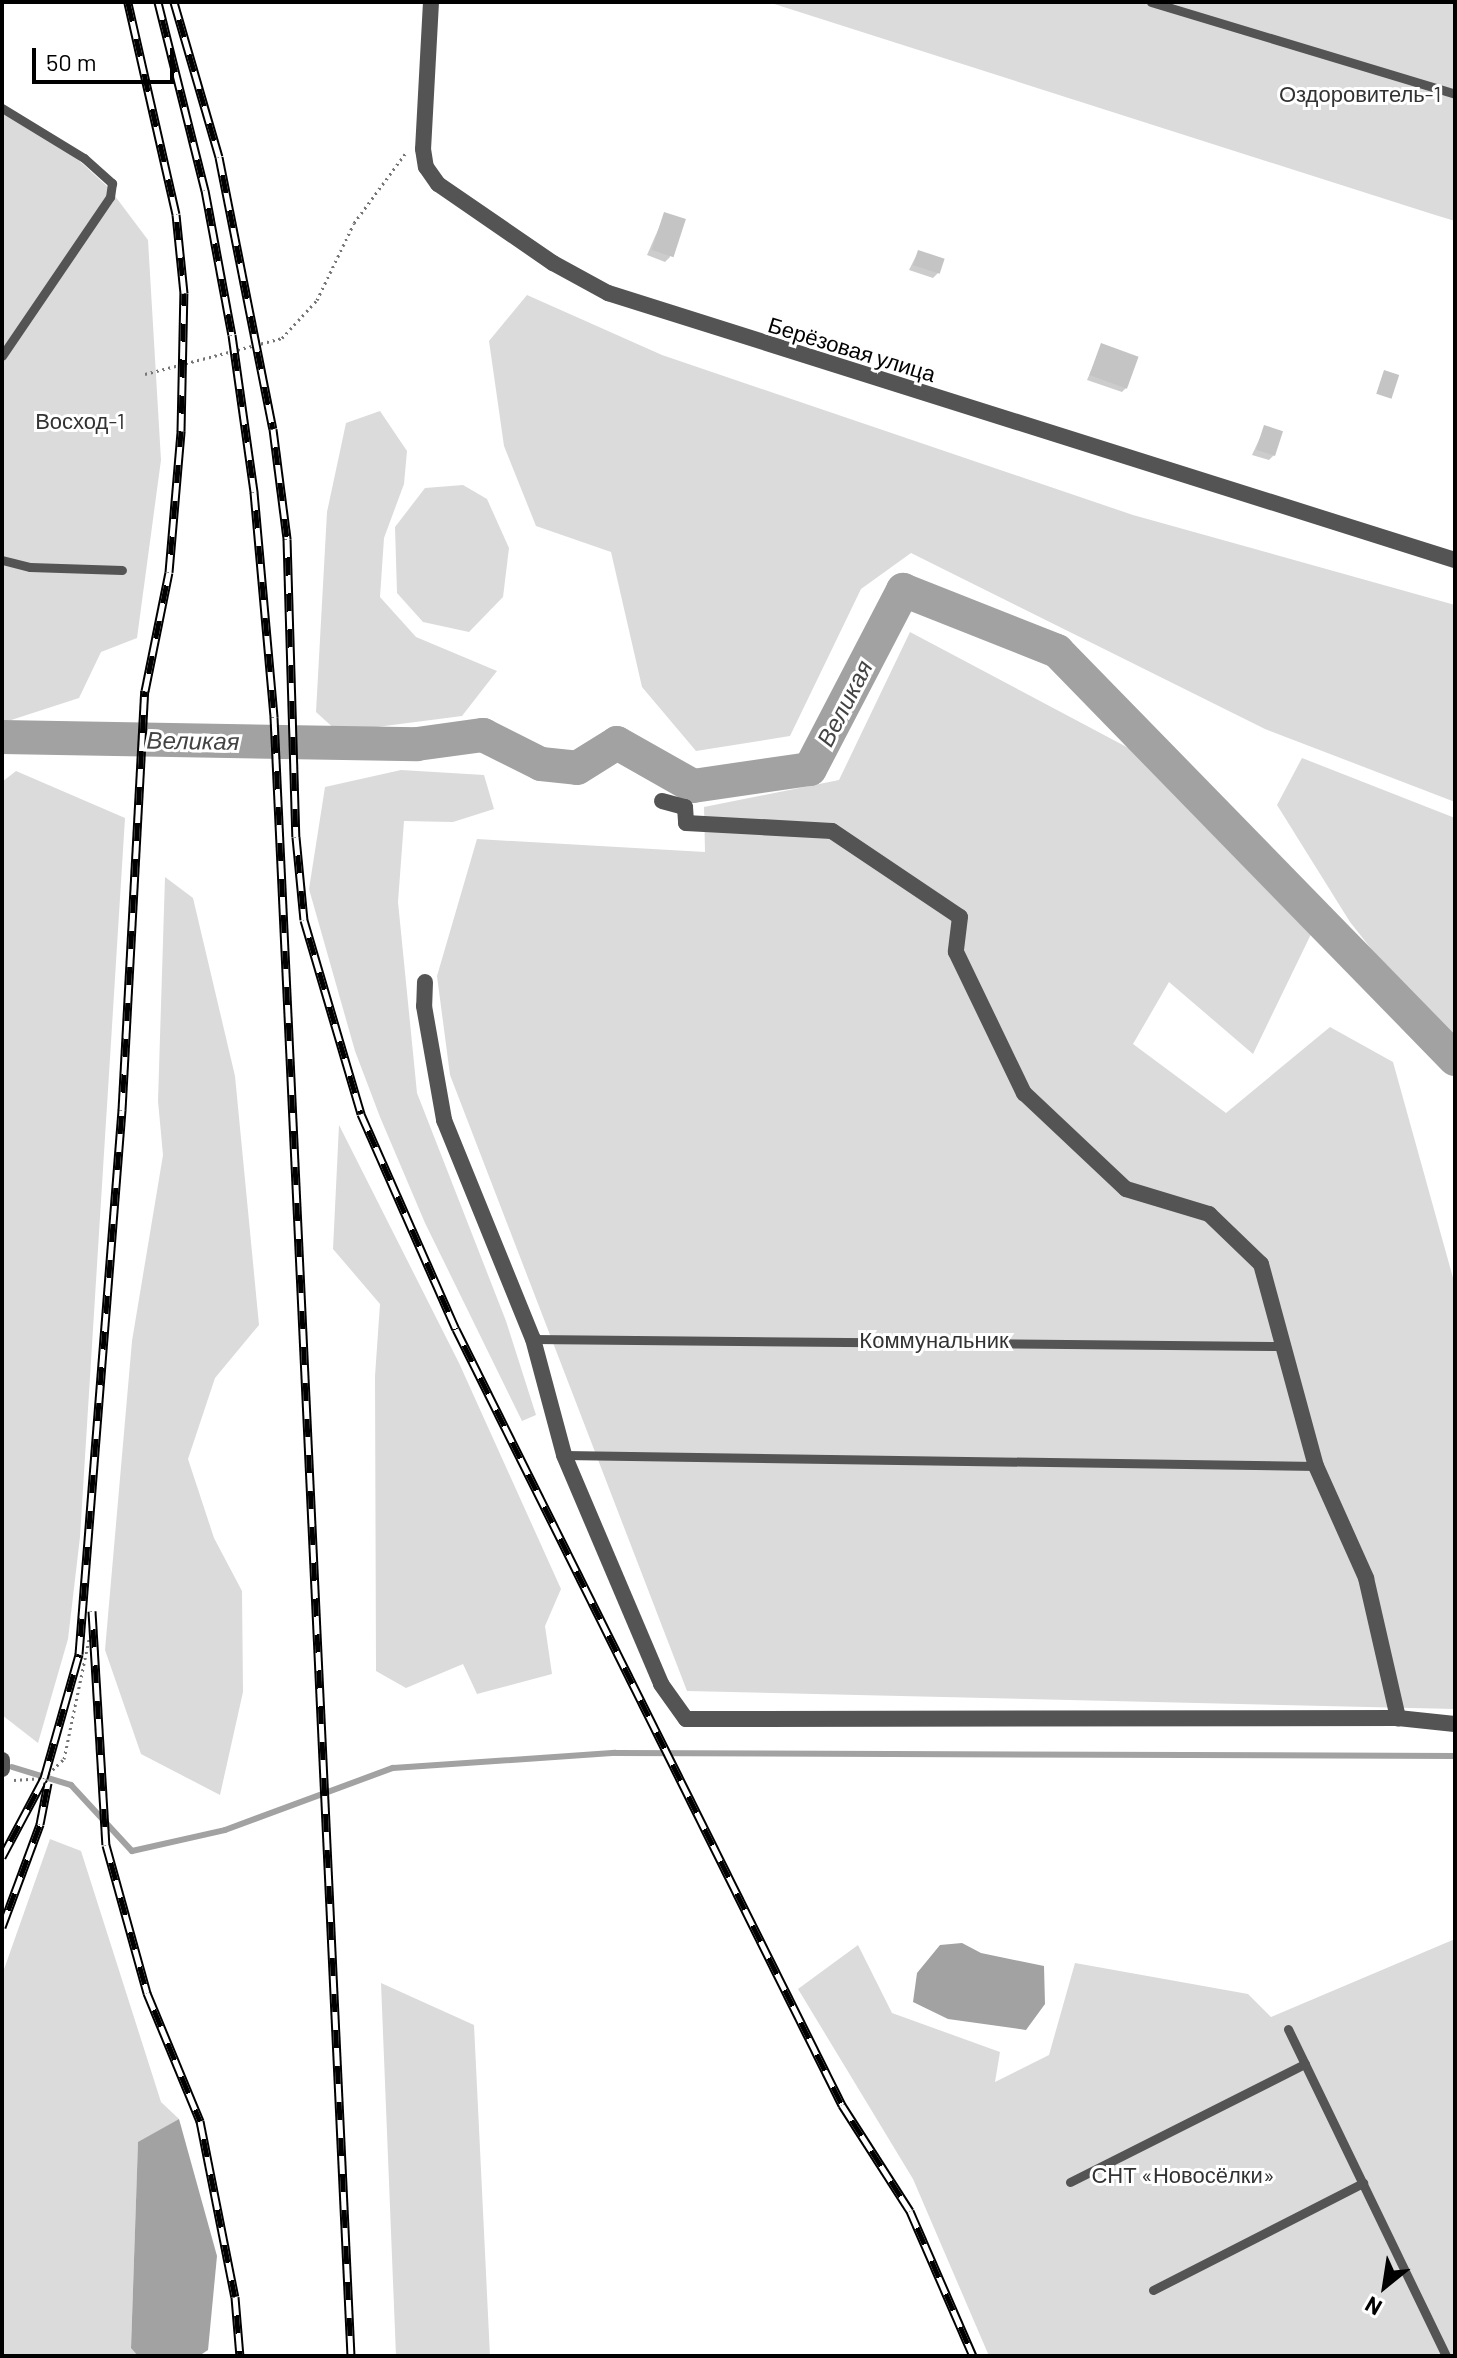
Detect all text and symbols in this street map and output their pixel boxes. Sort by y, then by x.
scale bar [36,32,178,82]
text: 50 m [46,47,97,76]
park label: Оздоровитель-1 [1279,81,1441,107]
street label: Берёзовая улица [765,311,939,387]
park label: Восход-1 [35,408,125,434]
water label: Великая [810,655,878,751]
water label: Великая [146,725,240,755]
park label: Коммунальник [859,1327,1009,1353]
park label: СНТ «Новосёлки» [1091,2162,1275,2188]
north arrow [1345,2246,1425,2326]
text: N [1360,2292,1386,2322]

